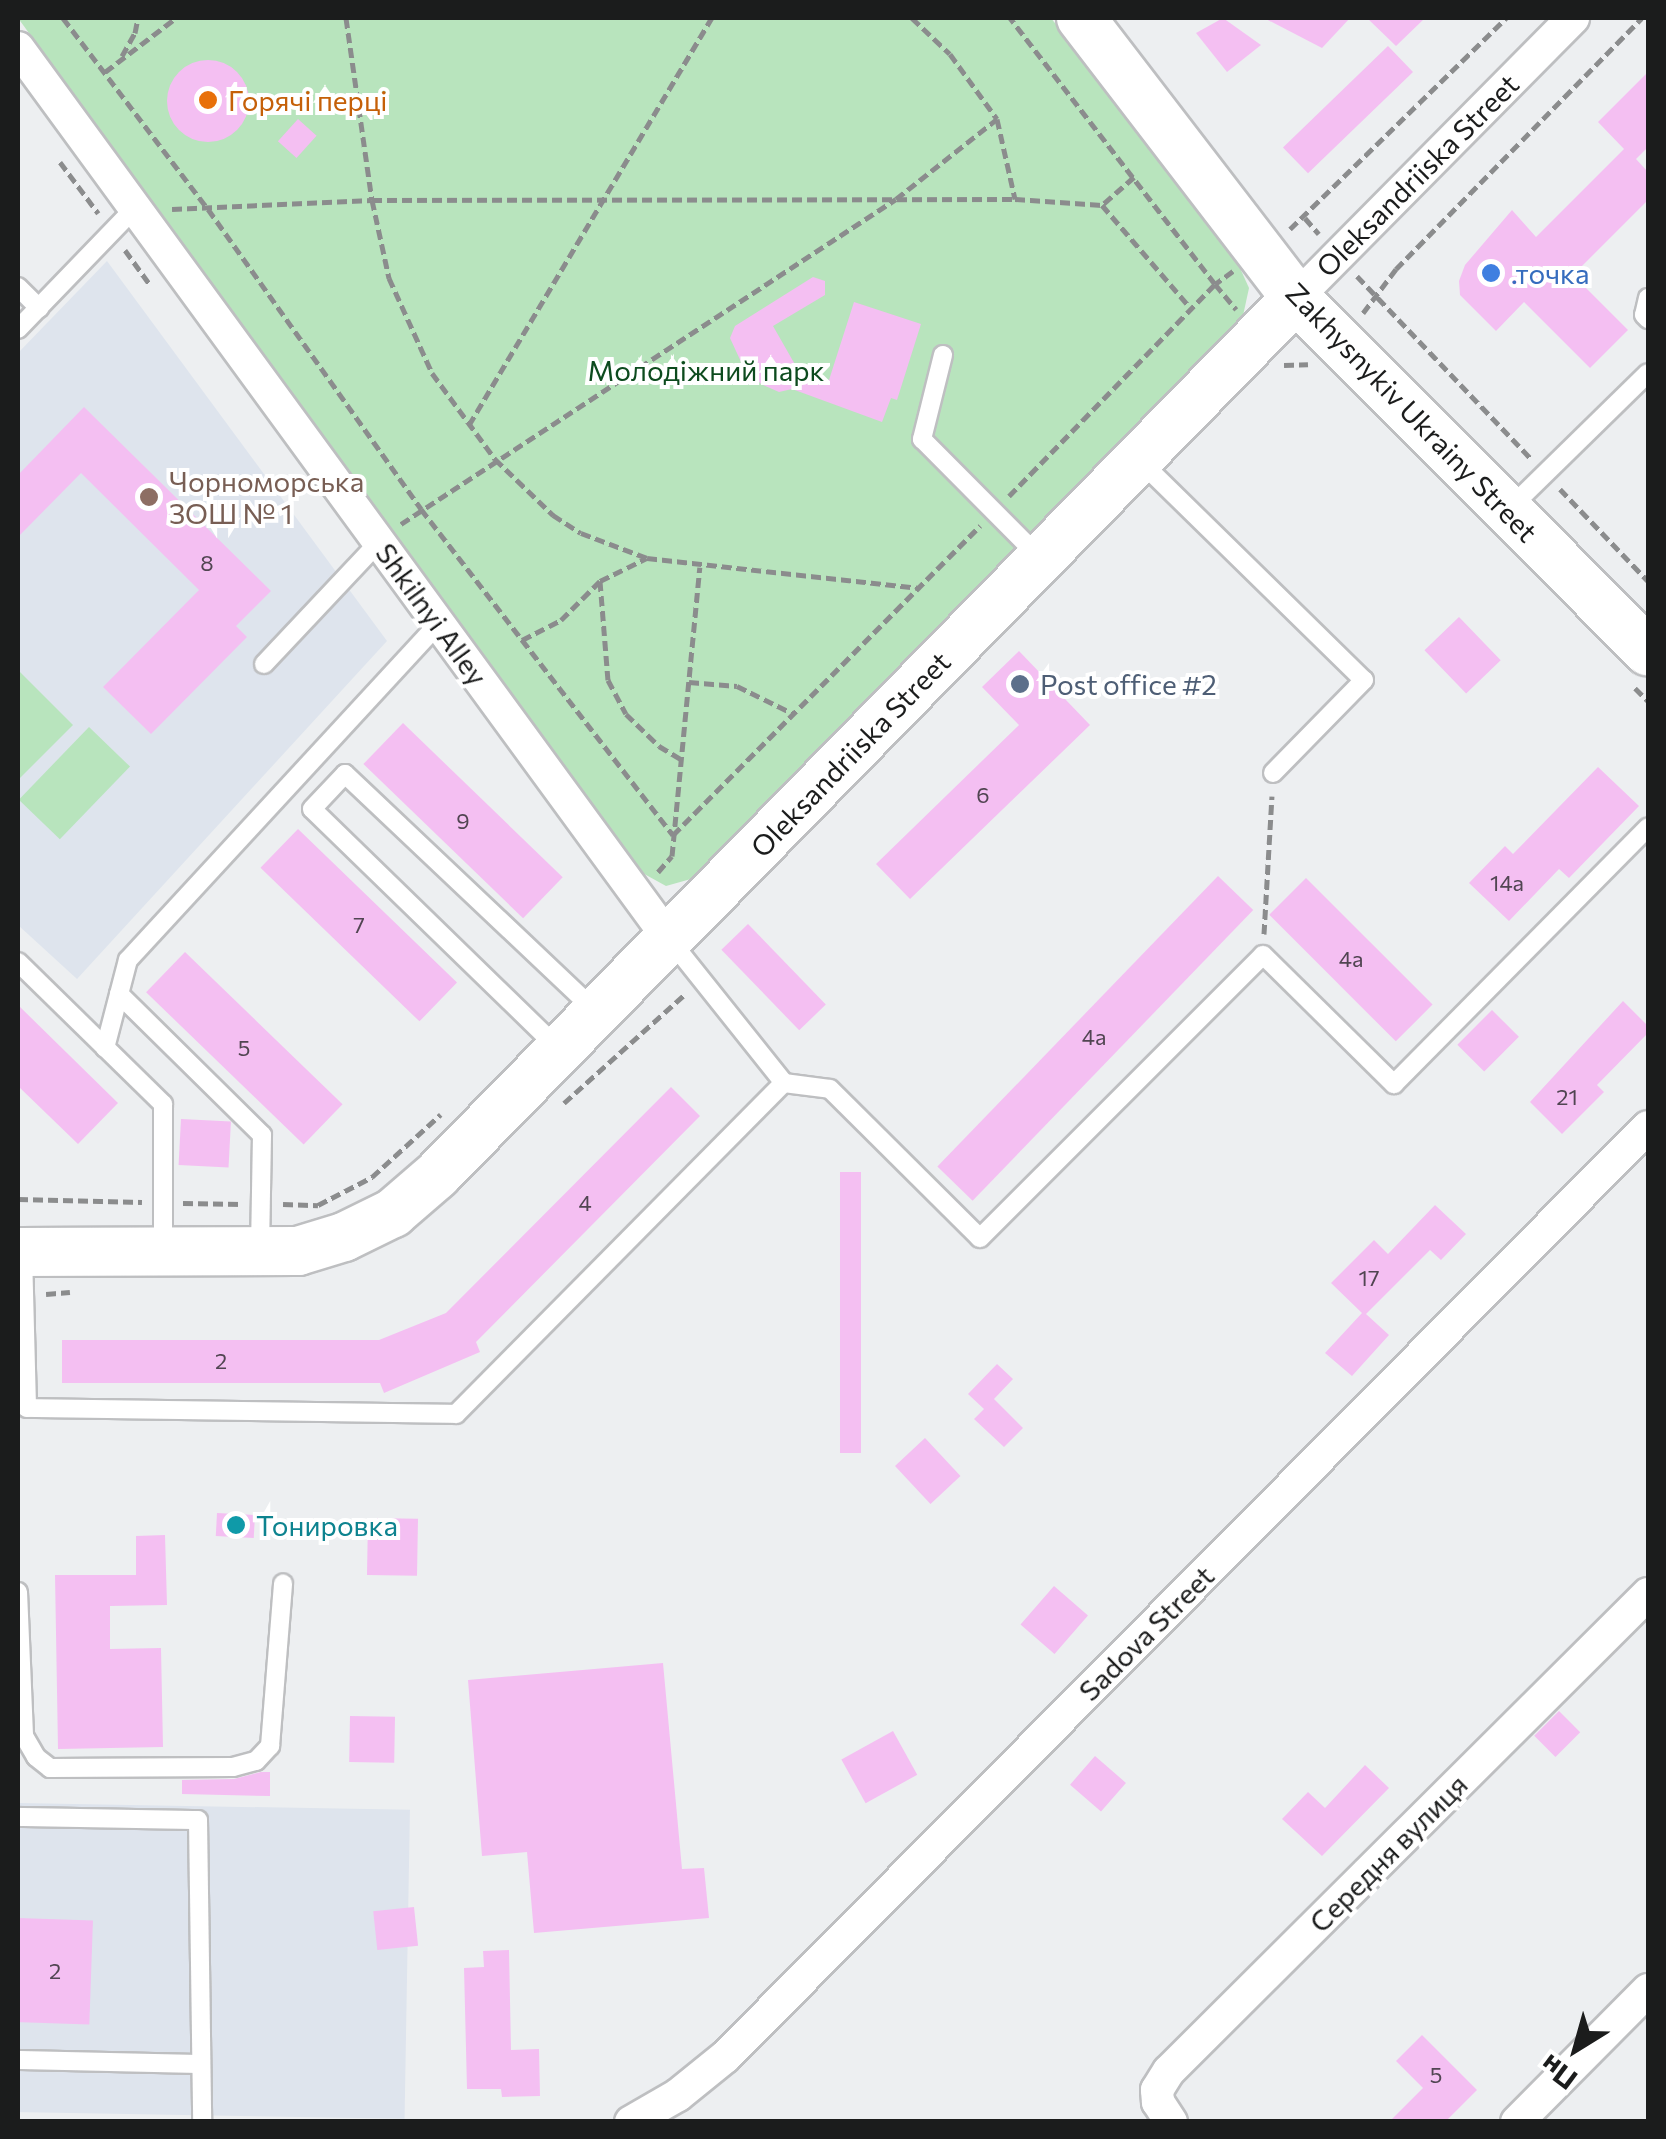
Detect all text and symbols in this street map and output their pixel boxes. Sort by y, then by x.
street label: Oleksandriiska Street [1309,67,1525,283]
place label: Горячі перці [228,83,387,117]
marker: Горячі перці [197,89,219,111]
place label: .точка [1511,256,1590,290]
marker: .точка [1480,262,1502,284]
street label: Zakhysnykiv Ukrainy Street [1279,276,1545,548]
park label: Молодіжний парк [588,353,824,387]
place label: Чорноморська ЗОШ № 1 [169,464,364,530]
marker: Чорноморська ЗОШ № 1 [138,486,160,508]
street label: Shkilnyi Alley [369,537,495,691]
house number: 8 [200,550,214,576]
street label: Oleksandriiska Street [743,644,957,864]
place label: Post office #2 [1040,667,1217,701]
marker: Post office #2 [1009,673,1031,695]
house number: 6 [976,782,990,808]
house number: 9 [456,808,470,834]
house number: 14а [1490,870,1524,896]
house number: 7 [353,912,365,938]
house number: 4а [1339,946,1363,972]
house number: 4а [1082,1024,1106,1050]
house number: 5 [238,1035,250,1061]
house number: 21 [1556,1084,1578,1110]
house number: 4 [578,1190,592,1216]
house number: 17 [1358,1265,1380,1291]
house number: 2 [215,1348,227,1374]
place label: Тонировка [256,1508,398,1542]
marker: Тонировка [225,1514,247,1536]
street label: Sadova Street [1072,1559,1220,1707]
street label: Середня вулиця [1302,1767,1474,1939]
house number: 2 [49,1958,61,1984]
north arrow [1526,1999,1626,2099]
text: Пн [1533,2048,1583,2098]
house number: 5 [1430,2062,1442,2088]

